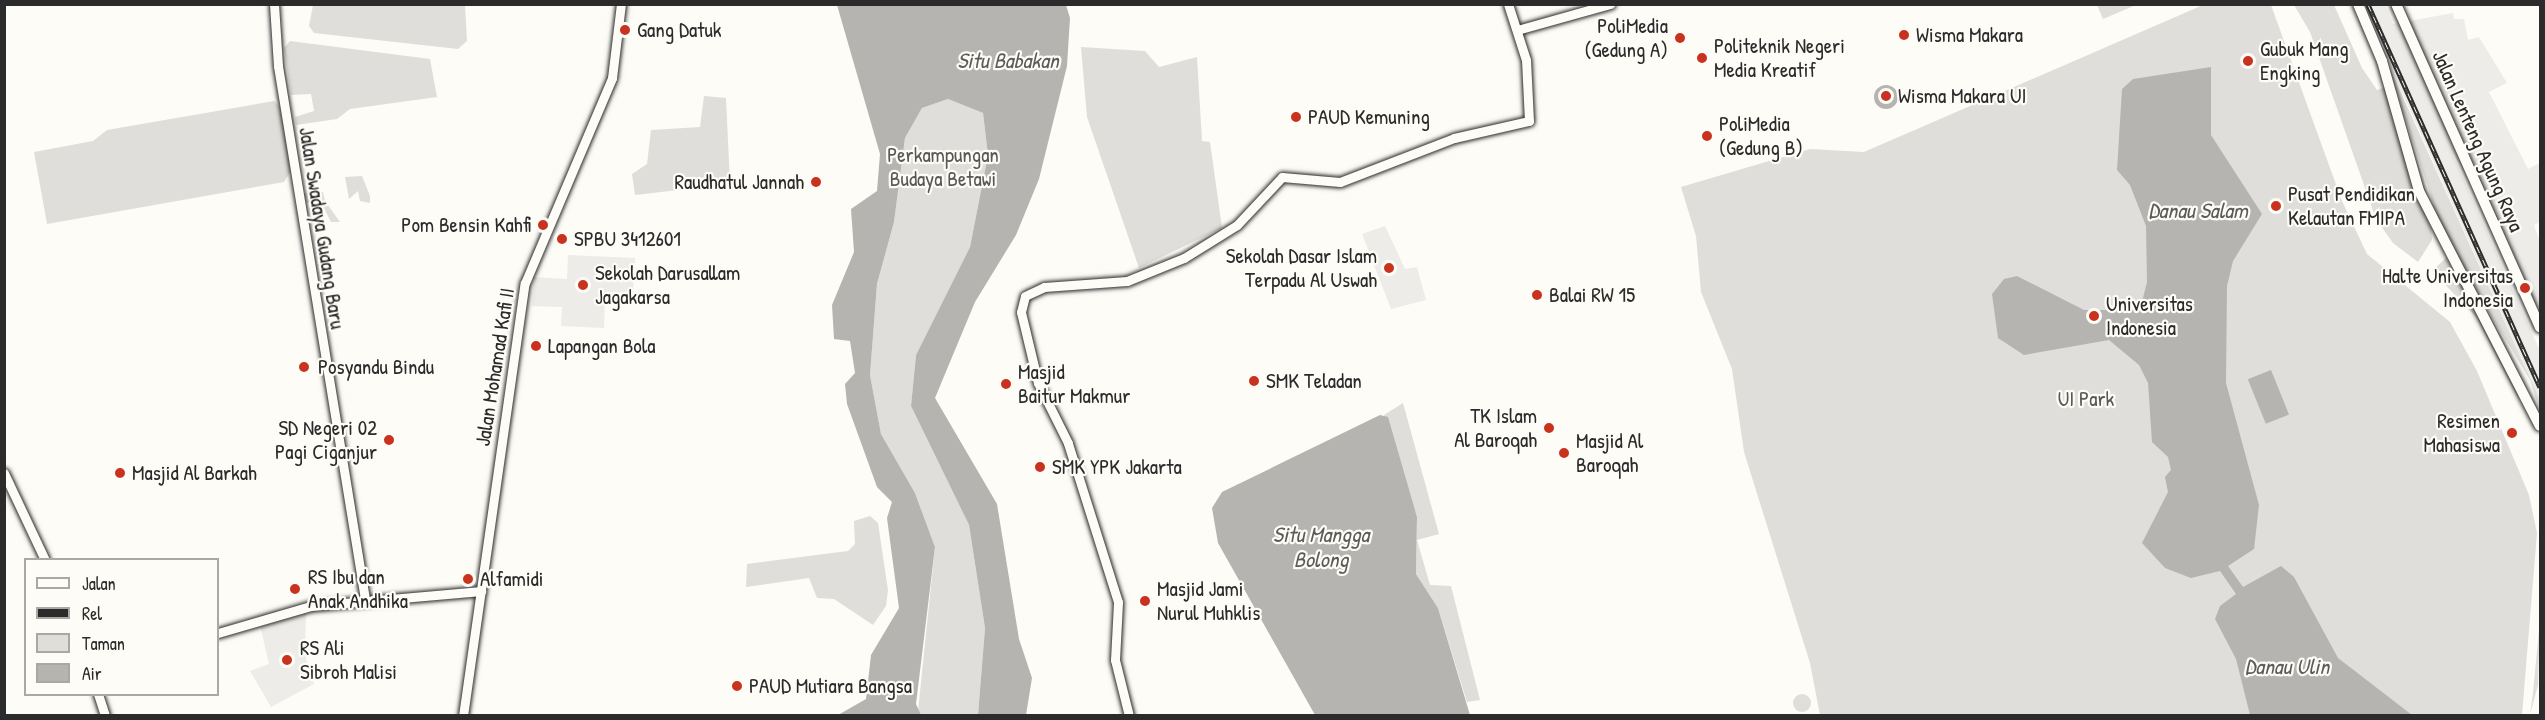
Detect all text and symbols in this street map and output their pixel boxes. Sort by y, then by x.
place label: PoliMedia (Gedung A) [1584,13,1668,63]
place label: Gang Datuk [637,17,722,43]
place label: Wisma Makara [1916,22,2023,48]
marker: Gang Datuk [618,23,632,37]
marker: Wisma Makara [1897,28,1911,42]
marker: PoliMedia (Gedung A) [1673,31,1687,45]
place label: Politeknik Negeri Media Kreatif [1714,33,1845,83]
place label: Gubuk Mang Engking [2260,36,2349,86]
street label: Jalan Lenteng Agung Raya [2427,47,2529,235]
water label: Situ Babakan [957,48,1059,74]
marker: Politeknik Negeri Media Kreatif [1695,51,1709,65]
marker: Gubuk Mang Engking [2241,54,2255,68]
place label: Wisma Makara UI [1898,83,2026,109]
marker: Wisma Makara UI [1879,89,1893,103]
place label: PAUD Kemuning [1308,104,1430,130]
marker: PAUD Kemuning [1289,110,1303,124]
place label: PoliMedia (Gedung B) [1719,111,1803,161]
street label: Jalan Swadaya Gudang Baru [294,125,350,331]
marker: PoliMedia (Gedung B) [1700,129,1714,143]
park label: Perkampungan Budaya Betawi [887,142,999,192]
place label: Raudhatul Jannah [675,169,804,195]
marker: Raudhatul Jannah [809,175,823,189]
place label: Pusat Pendidikan Kelautan FMIPA [2288,181,2415,231]
water label: Danau Salam [2148,198,2248,224]
marker: Pusat Pendidikan Kelautan FMIPA [2269,199,2283,213]
place label: Pom Bensin Kahfi [401,212,531,238]
marker: Pom Bensin Kahfi [536,218,550,232]
place label: SPBU 3412601 [574,226,681,252]
marker: SPBU 3412601 [555,232,569,246]
place label: Sekolah Dasar Islam Terpadu Al Uswah [1226,243,1377,293]
place label: Sekolah Darusallam Jagakarsa [595,260,740,310]
marker: Sekolah Dasar Islam Terpadu Al Uswah [1382,261,1396,275]
place label: Halte Universitas Indonesia [2382,263,2513,313]
marker: Sekolah Darusallam Jagakarsa [576,278,590,292]
marker: Halte Universitas Indonesia [2518,281,2532,295]
place label: Balai RW 15 [1549,282,1635,308]
street label: Jalan Mohamad Kafi II [470,286,520,448]
marker: Balai RW 15 [1530,288,1544,302]
place label: Universitas Indonesia [2106,291,2193,341]
marker: Universitas Indonesia [2087,309,2101,323]
place label: Lapangan Bola [548,333,656,359]
marker: Lapangan Bola [529,339,543,353]
place label: Posyandu Bindu [318,354,434,380]
marker: Posyandu Bindu [295,358,313,376]
place label: Masjid Baitur Makmur [1018,359,1130,409]
place label: SMK Teladan [1266,368,1362,394]
marker: SMK Teladan [1247,374,1261,388]
marker: Masjid Baitur Makmur [999,377,1013,391]
park label: UI Park [2058,386,2114,412]
place label: TK Islam Al Baroqah [1454,403,1537,453]
place label: Resimen Mahasiswa [2423,408,2500,458]
place label: SD Negeri 02 Pagi Ciganjur [275,415,377,465]
marker: TK Islam Al Baroqah [1542,421,1556,435]
marker: Resimen Mahasiswa [2505,426,2519,440]
place label: Masjid Al Baroqah [1576,428,1643,478]
marker: SD Negeri 02 Pagi Ciganjur [382,433,396,447]
marker: Masjid Al Baroqah [1557,446,1571,460]
place label: SMK YPK Jakarta [1052,454,1182,480]
place label: Masjid Al Barkah [132,460,257,486]
marker: SMK YPK Jakarta [1033,460,1047,474]
marker: Masjid Al Barkah [113,466,127,480]
water label: Situ Mangga Bolong [1273,521,1369,572]
legend [24,558,219,696]
place label: RS Ibu dan Anak Andhika [308,564,408,614]
place label: Alfamidi [480,566,543,592]
text: Jalan [82,571,116,596]
marker: Alfamidi [461,572,475,586]
place label: Masjid Jami Nurul Muhklis [1157,576,1260,626]
marker: RS Ibu dan Anak Andhika [286,580,304,598]
marker: Masjid Jami Nurul Muhklis [1138,594,1152,608]
text: Rel [82,601,102,626]
text: Taman [82,631,125,656]
place label: RS Ali Sibroh Malisi [300,635,397,685]
marker: RS Ali Sibroh Malisi [278,651,296,669]
water label: Danau Ulin [2245,654,2329,680]
text: Air [82,661,102,686]
place label: PAUD Mutiara Bangsa [749,673,912,699]
marker: PAUD Mutiara Bangsa [730,679,744,693]

